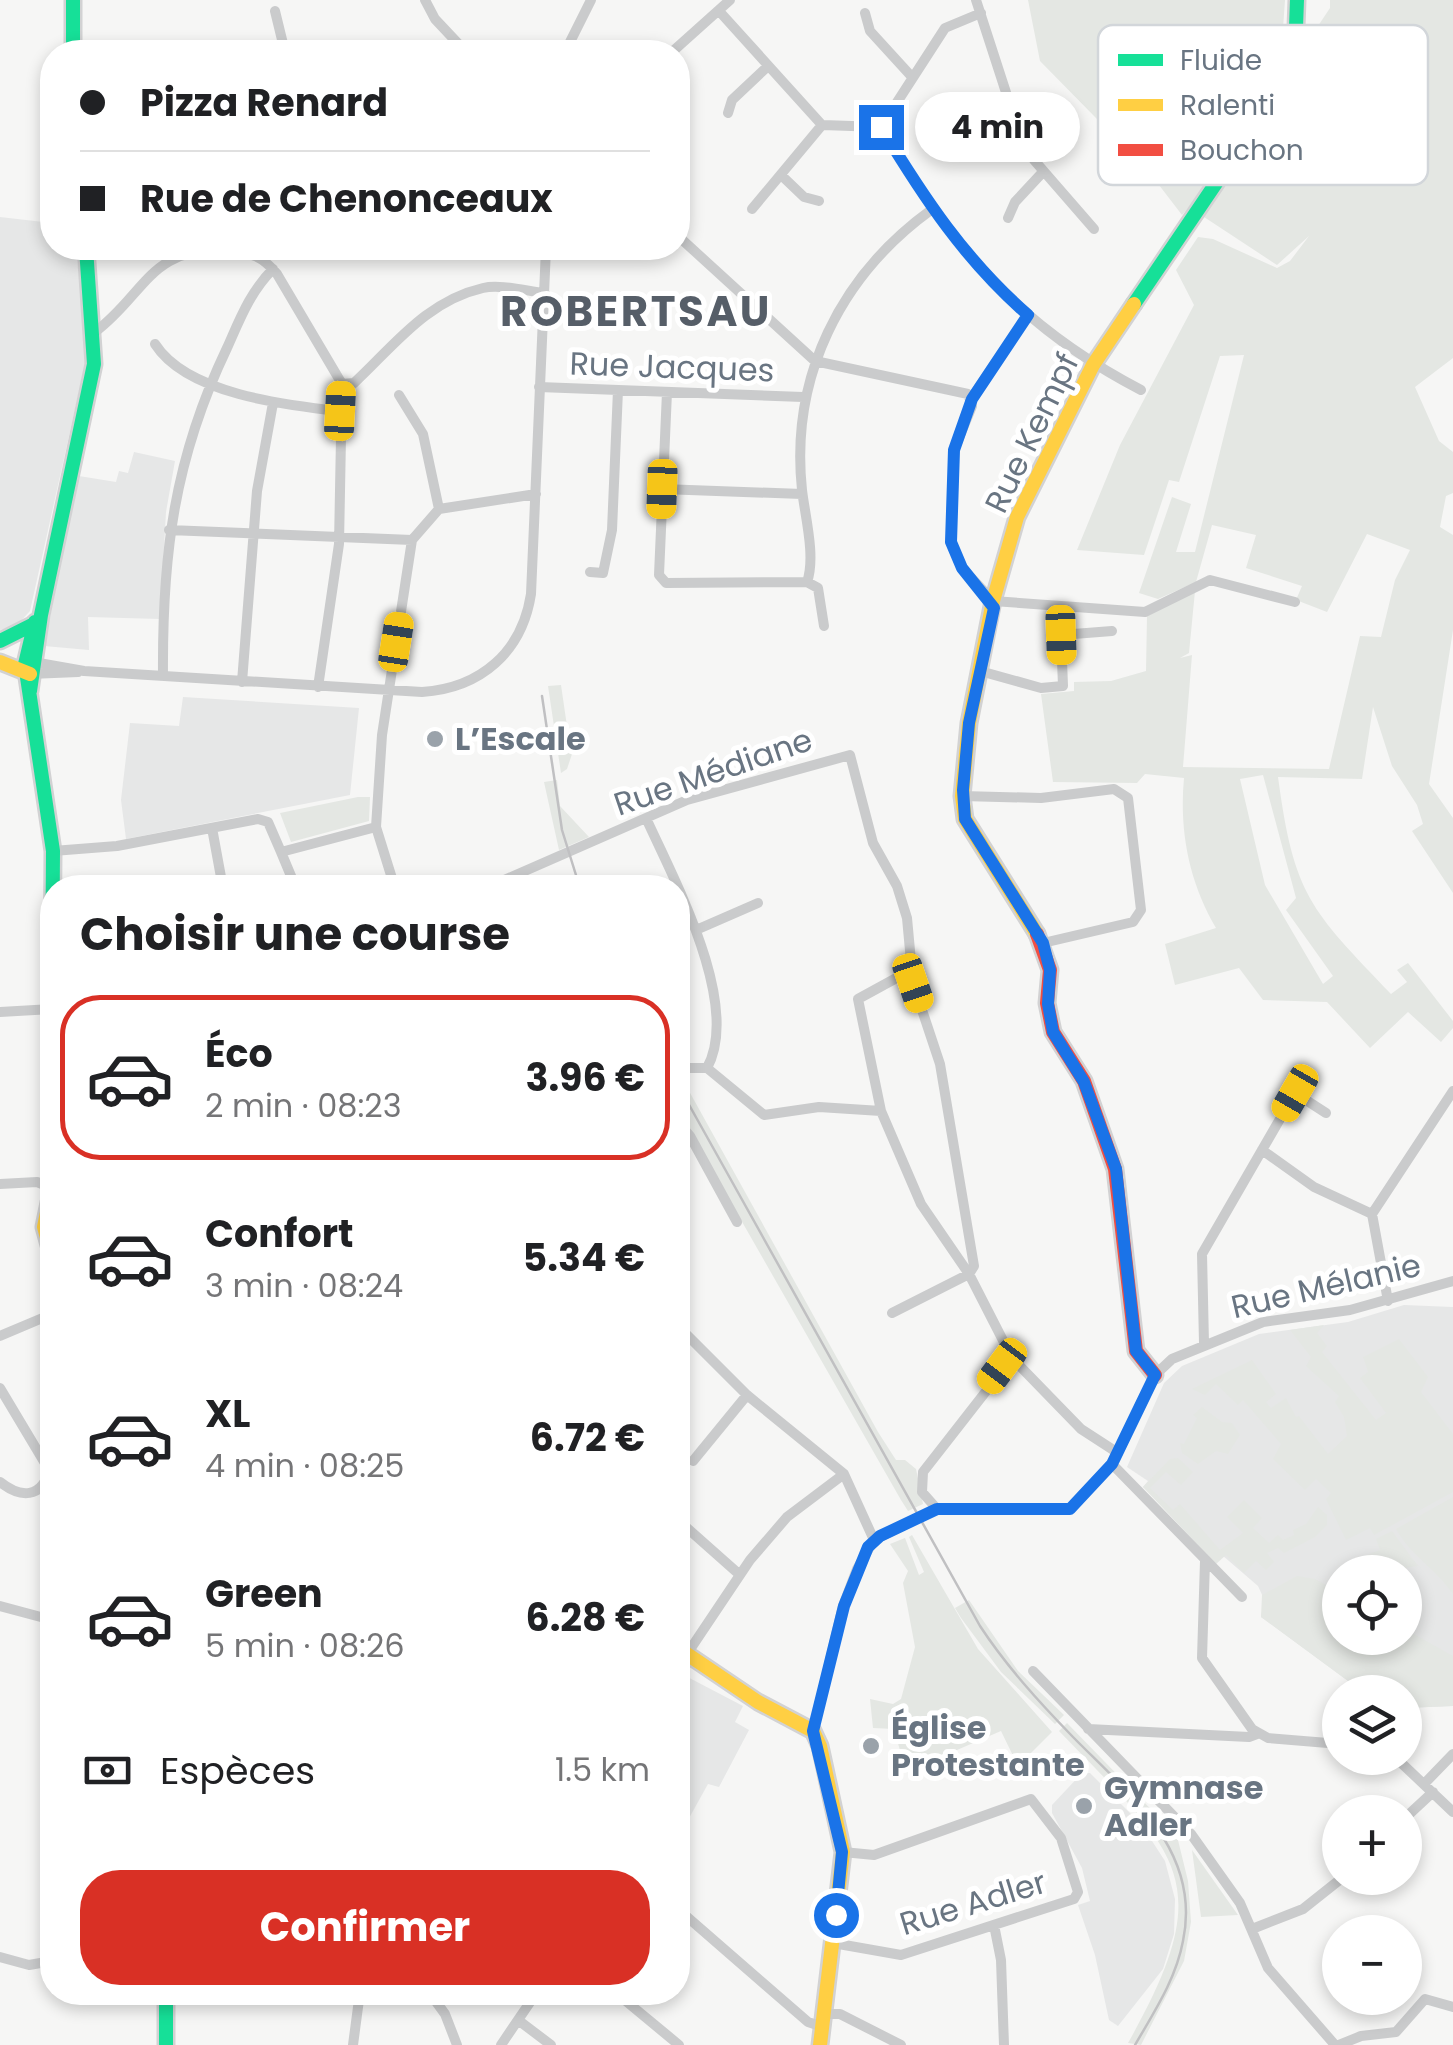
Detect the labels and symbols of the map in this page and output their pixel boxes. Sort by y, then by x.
legend [1098,25,1428,185]
text: Fluide [1180,41,1262,80]
text: Ralenti [1180,86,1275,125]
callout: 4 min [916,92,1081,162]
route end [859,105,904,150]
text: Bouchon [1180,131,1304,170]
district label: ROBERTSAU [500,282,772,341]
street label: Rue Jacques [569,340,775,393]
street label: Rue Kempf [974,345,1090,520]
car [323,380,357,442]
car [646,458,678,520]
car [1045,604,1077,666]
car [376,610,416,674]
place label: L’Escale [455,716,586,761]
street label: Rue Médiane [608,717,818,827]
marker: L’Escale [424,728,446,750]
car [889,950,937,1016]
car [1267,1060,1323,1126]
street label: Rue Mélanie [1227,1242,1425,1329]
car [972,1333,1032,1399]
place label: Église Protestante [891,1705,1085,1787]
marker: Église Protestante [860,1735,882,1757]
place label: Gymnase Adler [1104,1765,1263,1847]
marker: Gymnase Adler [1073,1795,1095,1817]
street label: Rue Adler [894,1859,1052,1946]
route start [814,1893,859,1938]

